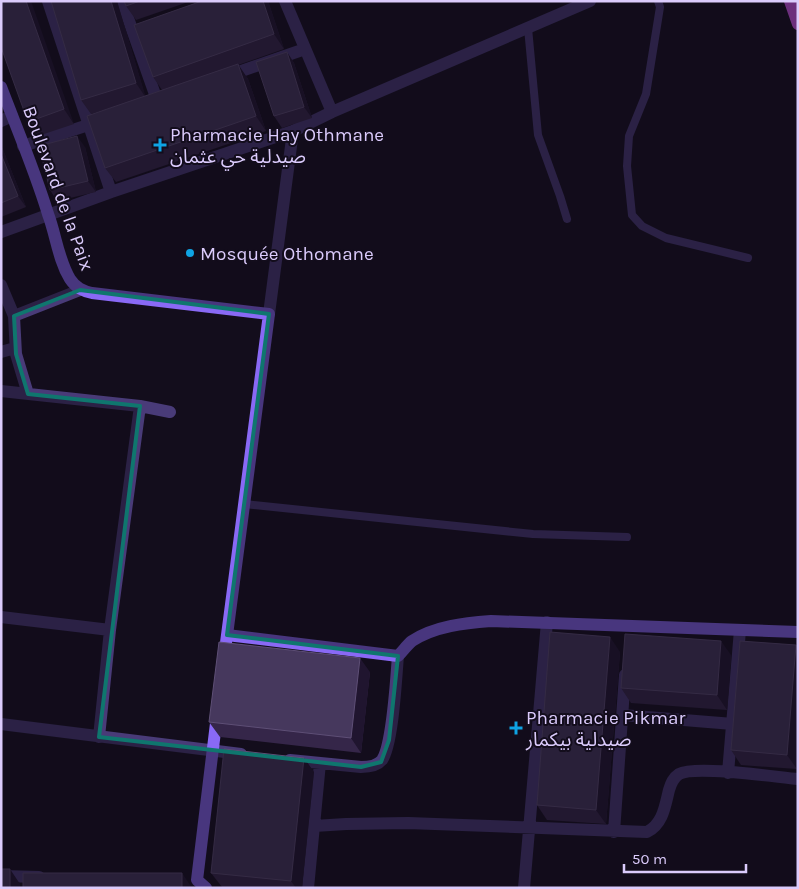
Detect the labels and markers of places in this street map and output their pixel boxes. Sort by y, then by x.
place label: Pharmacie Hay Othmane صيدلية حي عثمان [170,124,384,171]
marker: Pharmacie Hay Othmane صيدلية حي عثمان [154,139,166,151]
place label: Mosquée Othomane [200,243,374,265]
marker: Mosquée Othomane [184,247,196,259]
place label: Pharmacie Pikmar صيدلية بيكمار [525,707,685,751]
marker: Pharmacie Pikmar صيدلية بيكمار [510,722,522,734]

